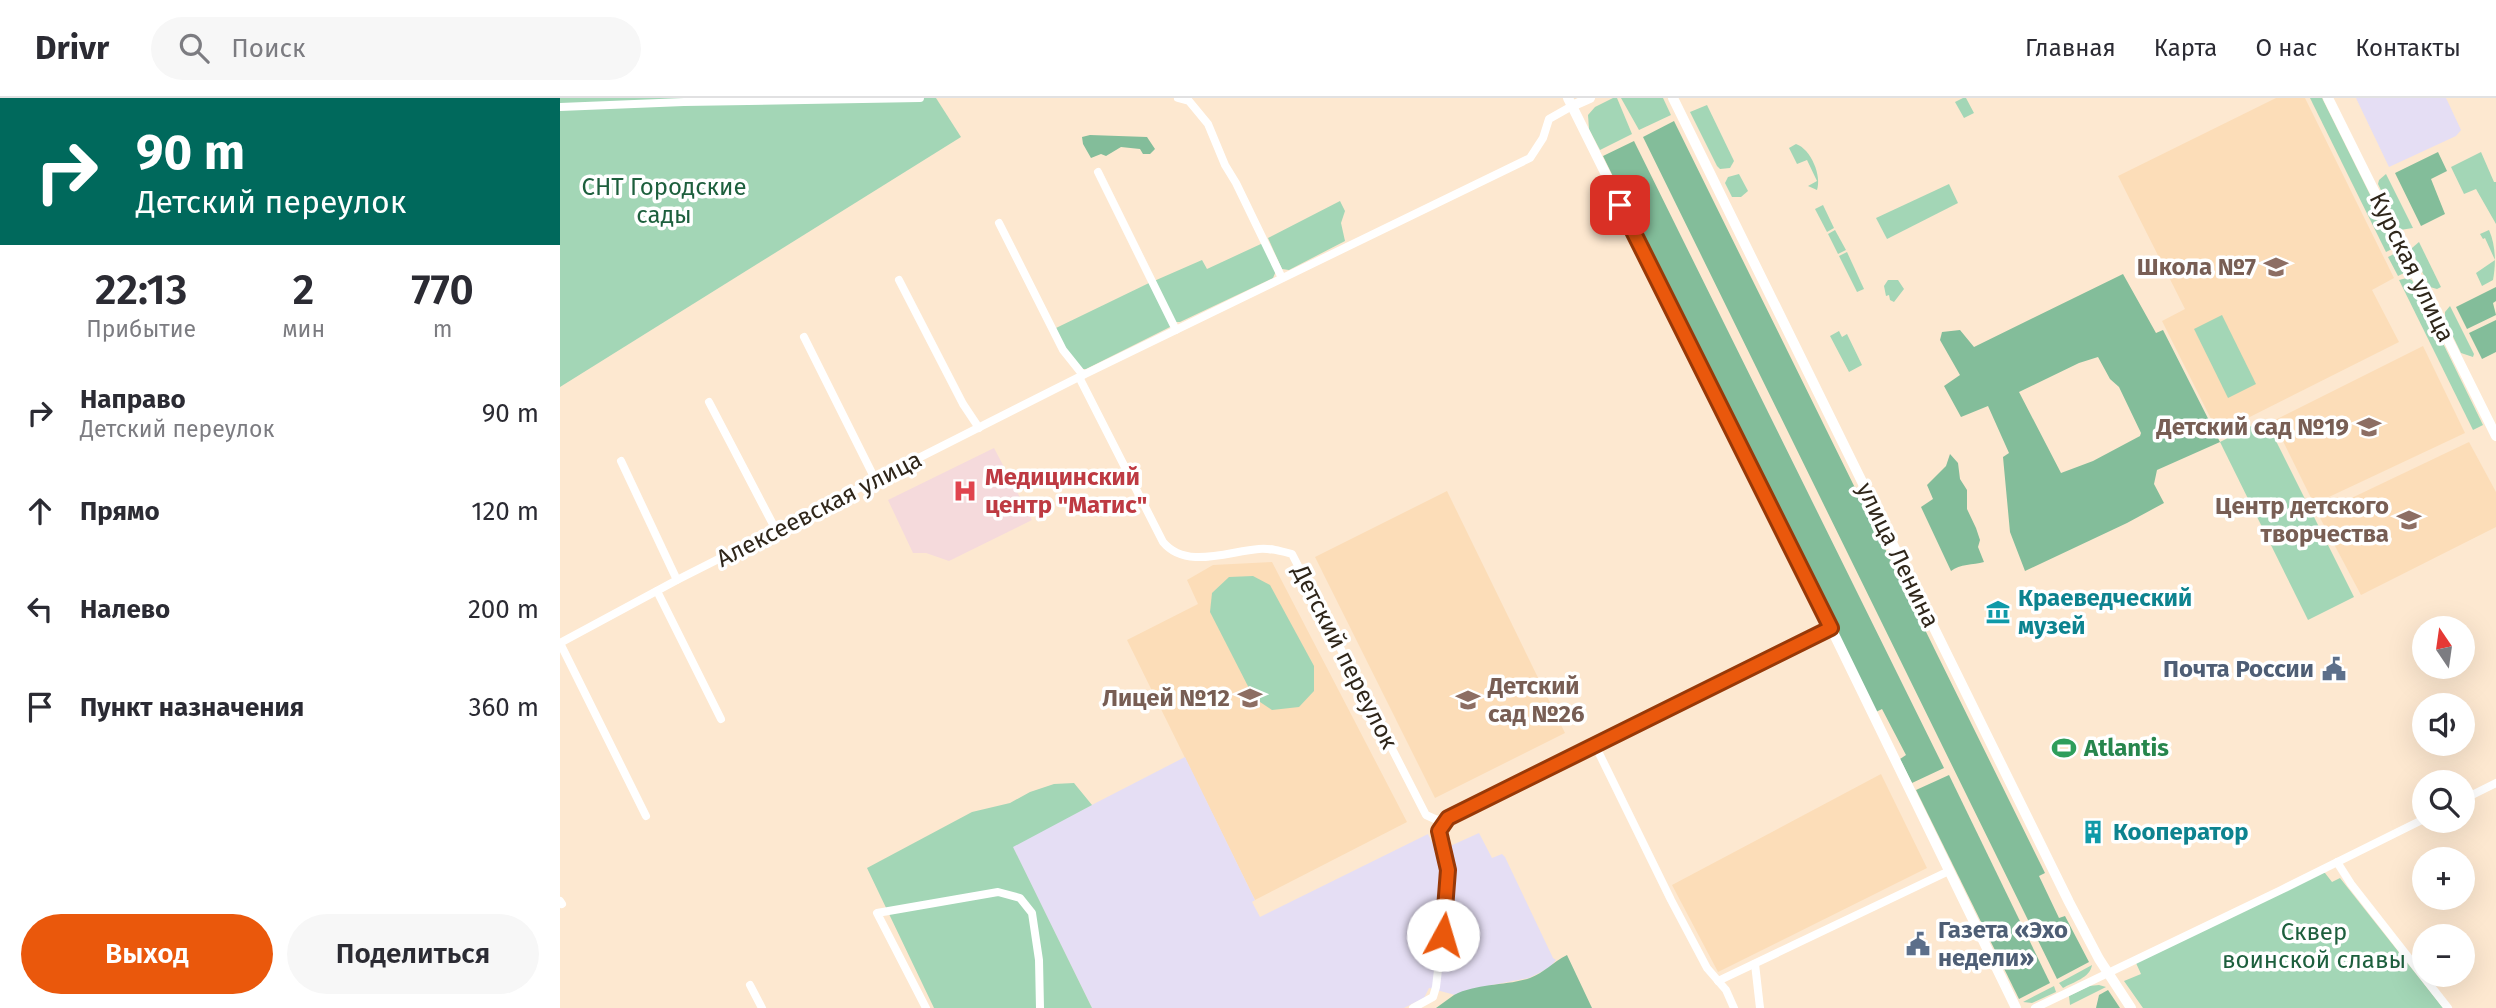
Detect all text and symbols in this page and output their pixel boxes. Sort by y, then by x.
search box [151,17,641,80]
text: Drivr [35,28,109,68]
icon: search [175,29,213,67]
text: Поиск [231,33,305,64]
text: Главная [2025,34,2116,62]
text: Карта [2154,34,2217,62]
text: О нас [2255,34,2317,62]
text: Контакты [2355,34,2461,62]
text: 90 m [136,123,245,182]
icon: right [21,126,112,217]
park label: СНТ Городские сады [581,173,747,229]
pin [1590,175,1650,235]
text: Детский переулок [136,183,406,221]
icon: arrive [1601,186,1639,224]
street label: Курская улица [2364,188,2460,346]
place label: Школа №7 [2137,253,2256,281]
school or university icon: Школа №7 [2262,253,2290,281]
text: 22:13 [95,265,187,315]
text: 2 [293,265,314,315]
text: 770 [411,265,474,315]
text: Прибытие [86,315,196,343]
text: мин [282,315,325,343]
text: m [433,315,452,343]
text: Направо [80,384,186,415]
icon: right [21,394,59,432]
text: 90 m [482,398,539,429]
place label: Детский сад №19 [2156,413,2349,441]
school or university icon: Детский сад №19 [2355,413,2383,441]
text: Детский переулок [80,415,274,443]
street label: Алексеевская улица [712,445,926,573]
place label: Медицинский центр "Матис" [985,463,1147,519]
hospital icon: Медицинский центр "Матис" [951,477,979,505]
street label: улица Ленина [1851,478,1945,632]
icon: ahead [21,492,59,530]
place label: Центр детского творчества [2215,492,2389,548]
text: Прямо [80,496,160,527]
text: 120 m [471,496,539,527]
school or university icon: Центр детского творчества [2395,506,2423,534]
street label: Детский переулок [1286,559,1404,754]
place label: Краеведческий музей [2018,584,2192,640]
icon: left [21,590,59,628]
text: Налево [80,594,170,625]
text: 200 m [468,594,539,625]
museum icon: Краеведческий музей [1984,598,2012,626]
north arrow [2412,616,2474,679]
map controls [2412,616,2475,987]
place label: Почта России [2163,655,2314,683]
public building icon: Почта России [2320,655,2348,683]
place label: Детский сад №26 [1487,672,1585,728]
place label: Лицей №12 [1102,684,1230,712]
school or university icon: Лицей №12 [1236,684,1264,712]
school or university icon: Детский сад №26 [1454,686,1482,714]
icon: arrive [21,688,59,726]
text: Пункт назначения [80,692,304,723]
text: 360 m [468,692,539,723]
button: sound [2412,693,2475,756]
sports icon: Atlantis [2050,734,2078,762]
place label: Atlantis [2083,734,2169,762]
button: search [2412,770,2475,833]
building icon: Кооператор [2079,818,2107,846]
place label: Кооператор [2113,818,2249,846]
button: + [2412,847,2475,910]
position arrow [1406,898,1480,972]
button: Выход [21,914,273,994]
button: Поделиться [287,914,539,994]
place label: Газета «Эхо недели» [1938,916,2068,972]
park label: Сквер воинской славы [2222,918,2406,974]
button: − [2412,924,2475,987]
public building icon: Газета «Эхо недели» [1904,930,1932,958]

